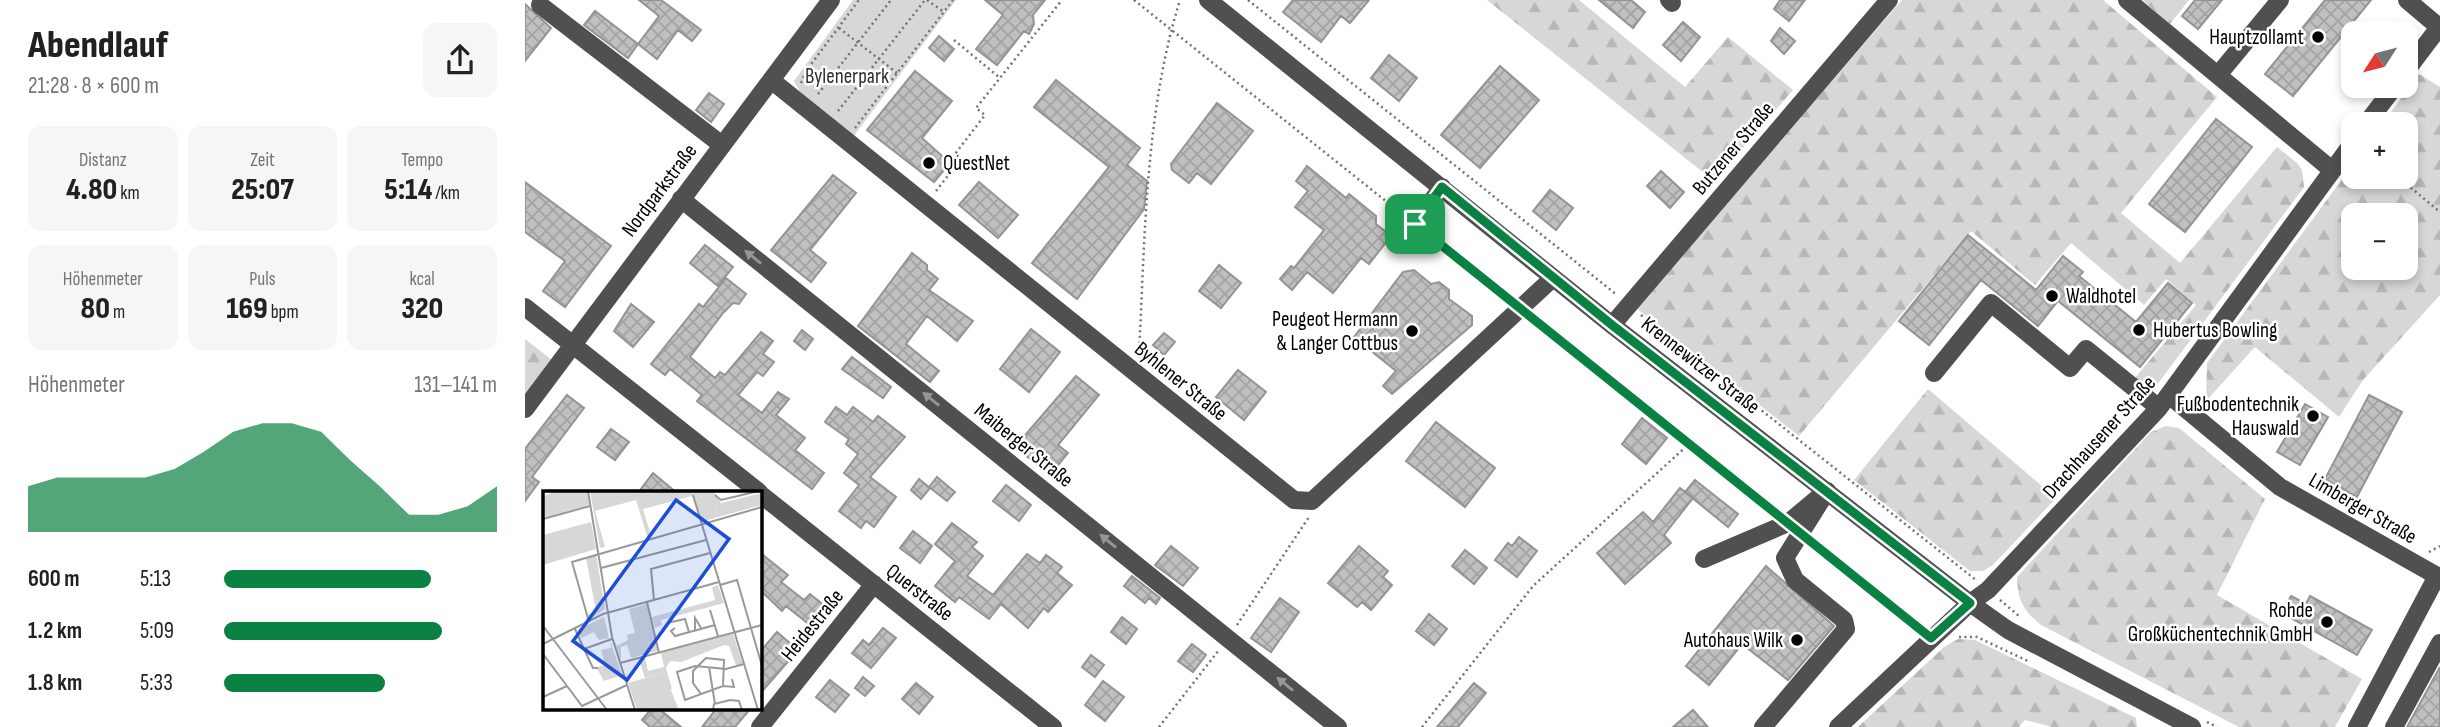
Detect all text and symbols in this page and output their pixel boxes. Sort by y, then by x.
north arrow [2341,21,2419,98]
map controls [2341,21,2418,280]
text: Abendlauf [28,23,168,68]
button: share [423,23,497,97]
place label: Hauptzollamt [2209,25,2304,50]
marker: Hauptzollamt [2310,29,2326,45]
park label: Bylenerpark [805,64,889,89]
text: 21:28 · 8 × 600 m [28,72,159,100]
street label: Butzener Straße [1687,97,1779,200]
button: + [2341,112,2418,189]
street label: Nordparkstraße [617,139,702,241]
text: Distanz [79,149,127,172]
text: Zeit [250,149,275,172]
text: Tempo [401,149,443,172]
place label: QuestNet [943,151,1010,176]
marker: QuestNet [921,155,937,171]
text: 4.80 [66,172,117,208]
text: 25:07 [231,172,294,208]
text: 5:14 [384,172,432,208]
text: km [117,182,140,205]
text: /km [432,182,460,205]
pin [1385,194,1445,254]
button: − [2341,203,2418,280]
icon: arrive [1396,205,1434,243]
one-way arrow [745,249,763,264]
text: Höhenmeter [63,268,143,291]
text: Puls [249,268,276,291]
text: kcal [410,268,435,291]
place label: Waldhotel [2066,284,2136,309]
marker: Waldhotel [2044,288,2060,304]
text: 80 [81,291,110,327]
text: 169 [226,291,268,327]
text: 320 [401,291,443,327]
text: m [110,301,125,324]
text: bpm [268,301,299,324]
place label: Peugeot Hermann & Langer Cottbus [1272,307,1398,356]
street label: Krennewitzer Straße [1636,311,1765,419]
place label: Hubertus Bowling [2153,318,2277,343]
marker: Hubertus Bowling [2131,322,2147,338]
marker: Peugeot Hermann & Langer Cottbus [1404,323,1420,339]
street label: Byhlener Straße [1129,336,1232,426]
text: Höhenmeter [28,371,125,399]
text: 131–141 m [414,371,497,399]
street label: Drachhausener Straße [2038,371,2161,504]
one-way arrow [922,392,939,407]
place label: Fußbodentechnik Hauswald [2177,392,2299,441]
street label: Maiberger Straße [969,398,1078,493]
marker: Fußbodentechnik Hauswald [2305,408,2321,424]
street label: Limberger Straße [2304,468,2421,549]
inset map [543,491,761,710]
one-way arrow [1100,534,1117,549]
street label: Querstraße [881,558,958,626]
text: 600 m [28,565,80,593]
text: 5:13 [140,565,171,593]
street label: Heidestraße [776,584,849,666]
place label: Rohde Großküchentechnik GmbH [2128,598,2313,647]
marker: Rohde Großküchentechnik GmbH [2319,614,2335,630]
text: 1.2 km [28,617,82,645]
text: 5:09 [140,617,174,645]
place label: Autohaus Wilk [1683,628,1783,653]
marker: Autohaus Wilk [1789,632,1805,648]
text: 1.8 km [28,669,82,697]
text: 5:33 [140,669,173,697]
one-way arrow [1277,677,1294,692]

